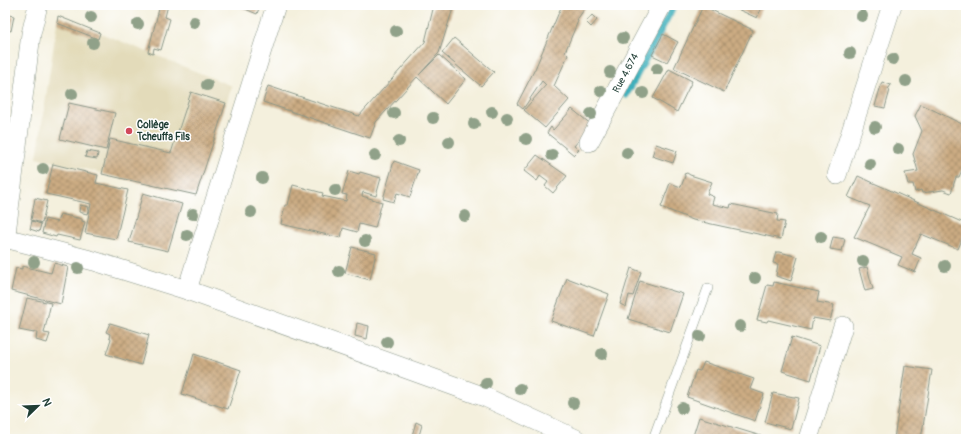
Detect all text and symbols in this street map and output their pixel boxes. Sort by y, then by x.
street label: Rue 4.674 [610,51,641,95]
place label: Collège Tcheuffa Fils [136,119,190,143]
marker: Collège Tcheuffa Fils [124,126,134,136]
north arrow [18,386,58,426]
text: N [39,396,54,409]

